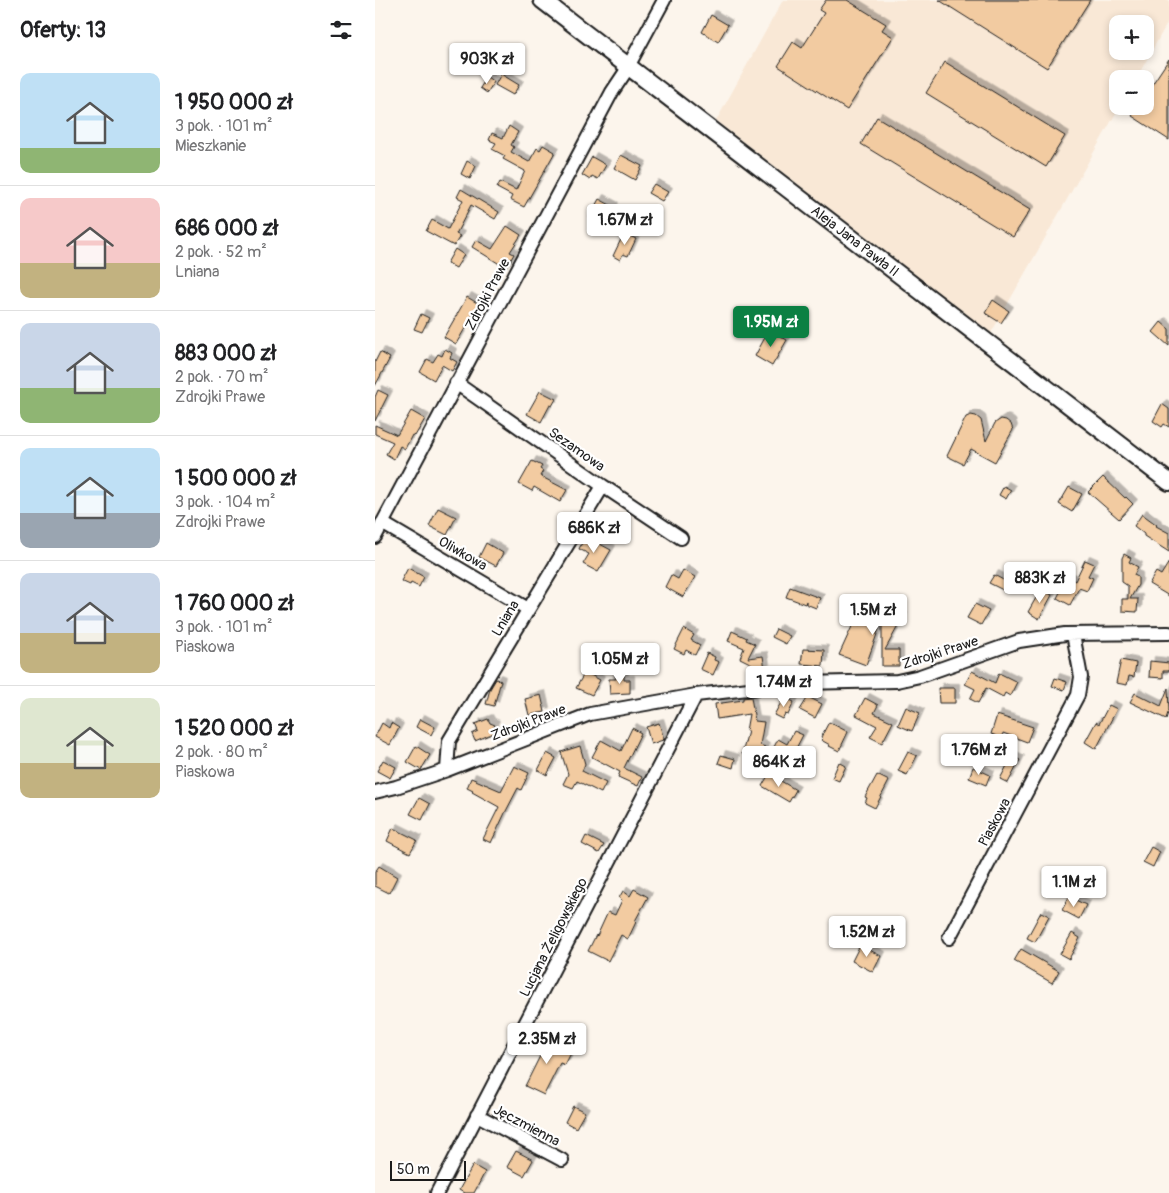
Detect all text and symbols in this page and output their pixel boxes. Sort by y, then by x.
map controls [1109,15,1154,115]
button: + [1109,15,1154,60]
icon: filters [327,16,355,44]
text: Oferty: 13 [20,17,106,44]
pin: 903K zł [441,42,533,85]
text: 903K zł [460,49,514,69]
button: − [1109,70,1154,115]
text: 1 950 000 zł [175,89,293,116]
icon: home [60,93,120,153]
text: 3 pok. · 101 m² [175,116,272,136]
text: Mieszkanie [175,136,246,156]
street label: Aleja Jana Pawła II [807,202,902,280]
pin: 1.67M zł [573,204,677,246]
text: 1.67M zł [598,210,652,230]
text: 686 000 zł [175,215,278,242]
icon: home [60,218,120,278]
text: 2 pok. · 52 m² [175,242,267,262]
street label: Zdrojki Prawe [461,255,513,333]
text: Lniana [175,262,219,282]
pin: 1.95M zł [719,306,823,348]
text: 1.95M zł [744,312,798,332]
text: 883 000 zł [175,340,276,367]
icon: home [60,343,120,403]
text: 2 pok. · 70 m² [175,367,268,387]
text: Zdrojki Prawe [175,387,265,407]
street label: Sezamowa [545,424,608,475]
text: 1 500 000 zł [175,465,296,492]
icon: home [60,468,120,528]
text: 3 pok. · 104 m² [175,492,275,512]
text: Zdrojki Prawe [175,512,265,532]
pin: 686K zł [548,512,640,554]
text: 686K zł [568,518,620,538]
street label: Oliwkowa [435,533,490,574]
pin: 883K zł [994,562,1086,604]
text: 883K zł [1015,568,1065,588]
text: 1 760 000 zł [175,590,294,617]
icon: home [60,593,120,653]
pin: 1.5M zł [827,594,919,636]
street label: Lniana [488,597,523,639]
text: 1.5M zł [850,600,896,620]
text: 3 pok. · 101 m² [175,617,272,637]
street label: Zdrojki Prawe [900,632,980,673]
text: Piaskowa [175,637,235,657]
pin: 1.05M zł [568,642,672,685]
text: 1.05M zł [592,649,648,669]
pin: 1.74M zł [732,666,836,708]
text: 1.74M zł [757,672,811,692]
street label: Zdrojki Prawe [488,700,568,745]
text: 1 520 000 zł [175,715,294,742]
icon: home [60,718,120,778]
pin: 1.76M zł [927,734,1031,776]
text: 1.76M zł [952,740,1006,760]
text: 2 pok. · 80 m² [175,742,268,762]
pin: 864K zł [733,746,825,788]
text: 864K zł [753,752,805,772]
text: Piaskowa [175,762,235,782]
street label: Piaskowa [975,795,1014,849]
pin: 1.1M zł [1028,866,1120,908]
text: 1.1M zł [1052,872,1096,892]
street label: Lucjana Żeligowskiego [516,874,591,1000]
pin: 1.52M zł [815,916,919,958]
text: 1.52M zł [840,922,894,942]
pin: 2.35M zł [495,1022,599,1065]
text: 2.35M zł [518,1029,576,1049]
street label: Jęczmienna [491,1101,563,1150]
scale bar [390,1158,466,1181]
text: 50 m [397,1161,430,1178]

